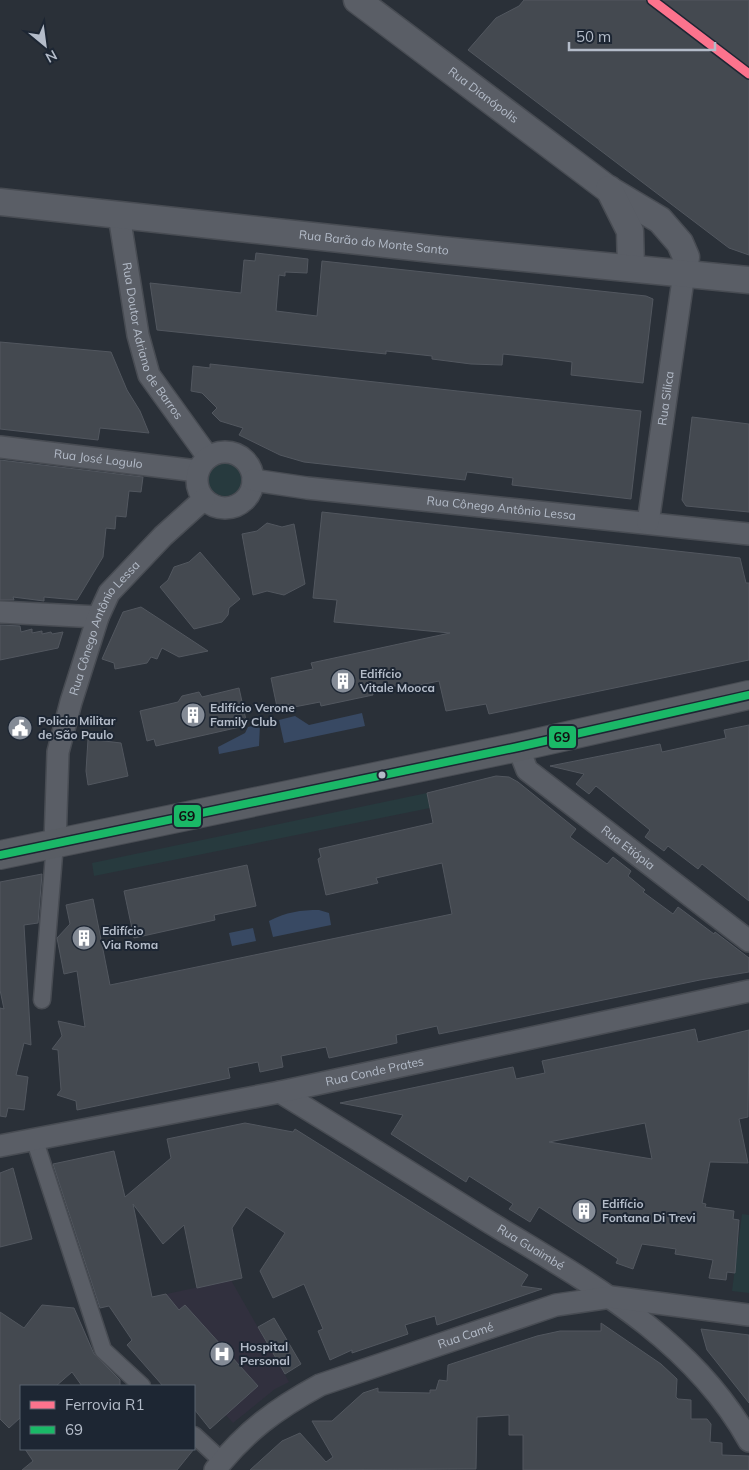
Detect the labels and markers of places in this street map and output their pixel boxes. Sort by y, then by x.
place label: Edifício Vitale Mooca [359,666,435,695]
building icon: Edifício Vitale Mooca [330,668,356,694]
place label: Edifício Verone Family Club [210,700,295,729]
building icon: Edifício Verone Family Club [180,702,206,728]
place label: Policia Militar de São Paulo [38,713,116,742]
public building icon: Policia Militar de São Paulo [7,715,33,741]
unlabelled marker [377,770,387,780]
place label: Edifício Via Roma [101,923,158,952]
building icon: Edifício Via Roma [71,925,97,951]
place label: Edifício Fontana Di Trevi [602,1196,696,1225]
building icon: Edifício Fontana Di Trevi [571,1198,597,1224]
place label: Hospital Personal [240,1339,290,1368]
hospital icon: Hospital Personal [209,1341,235,1367]

